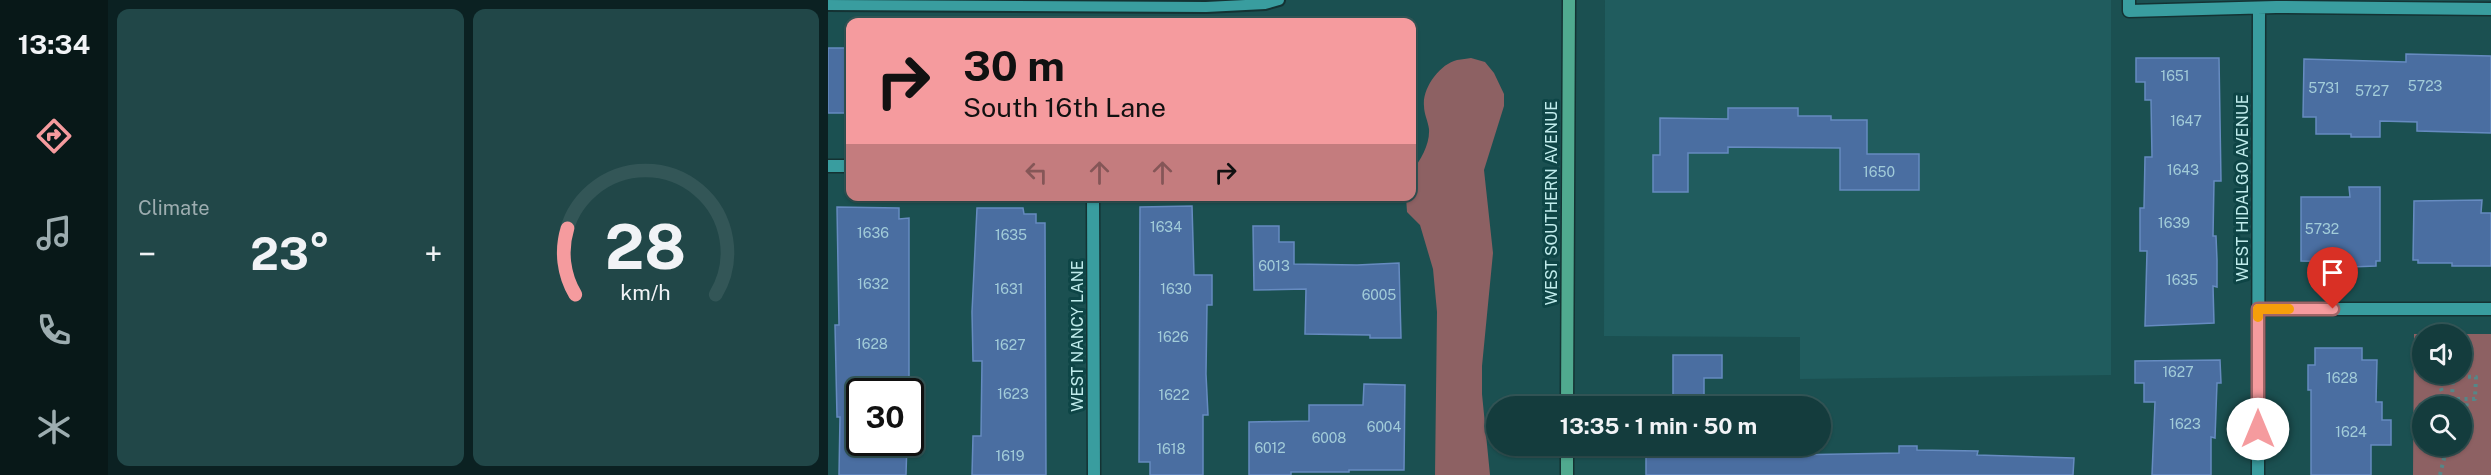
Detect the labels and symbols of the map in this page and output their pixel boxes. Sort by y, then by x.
house number: 1651 [2160,68,2190,84]
house number: 5723 [2408,78,2442,94]
house number: 5731 [2308,80,2340,96]
house number: 5727 [2355,83,2389,99]
street label: WEST HIDALGO AVENUE [2233,94,2252,282]
street label: WEST SOUTHERN AVENUE [1542,101,1561,305]
house number: 1647 [2170,113,2202,129]
house number: 1643 [2167,162,2199,178]
house number: 1650 [1863,164,1895,180]
house number: 1639 [2158,215,2190,231]
house number: 1634 [1150,219,1182,235]
house number: 5732 [2305,221,2339,237]
house number: 1636 [857,225,889,241]
house number: 1635 [995,227,1027,243]
pin [2307,247,2358,309]
house number: 6013 [1258,258,1290,274]
street label: WEST NANCY LANE [1068,260,1087,412]
house number: 1635 [2166,272,2198,288]
house number: 1632 [857,276,889,292]
house number: 1631 [995,281,1023,297]
house number: 1630 [1160,281,1192,297]
house number: 6005 [1362,287,1396,303]
house number: 1626 [1157,329,1189,345]
house number: 1628 [856,336,888,352]
house number: 1627 [994,337,1026,353]
house number: 1627 [2162,364,2194,380]
house number: 1628 [2326,370,2358,386]
speed limit sign: 30 [846,378,924,456]
house number: 1623 [997,386,1029,402]
house number: 1622 [1158,387,1190,403]
position arrow [2226,397,2290,461]
house number: 1623 [2169,416,2201,432]
house number: 6004 [1367,419,1401,435]
house number: 1624 [2335,424,2367,440]
house number: 6008 [1312,430,1346,446]
house number: 6012 [1254,440,1286,456]
house number: 1618 [1156,441,1186,457]
house number: 1619 [996,448,1025,464]

